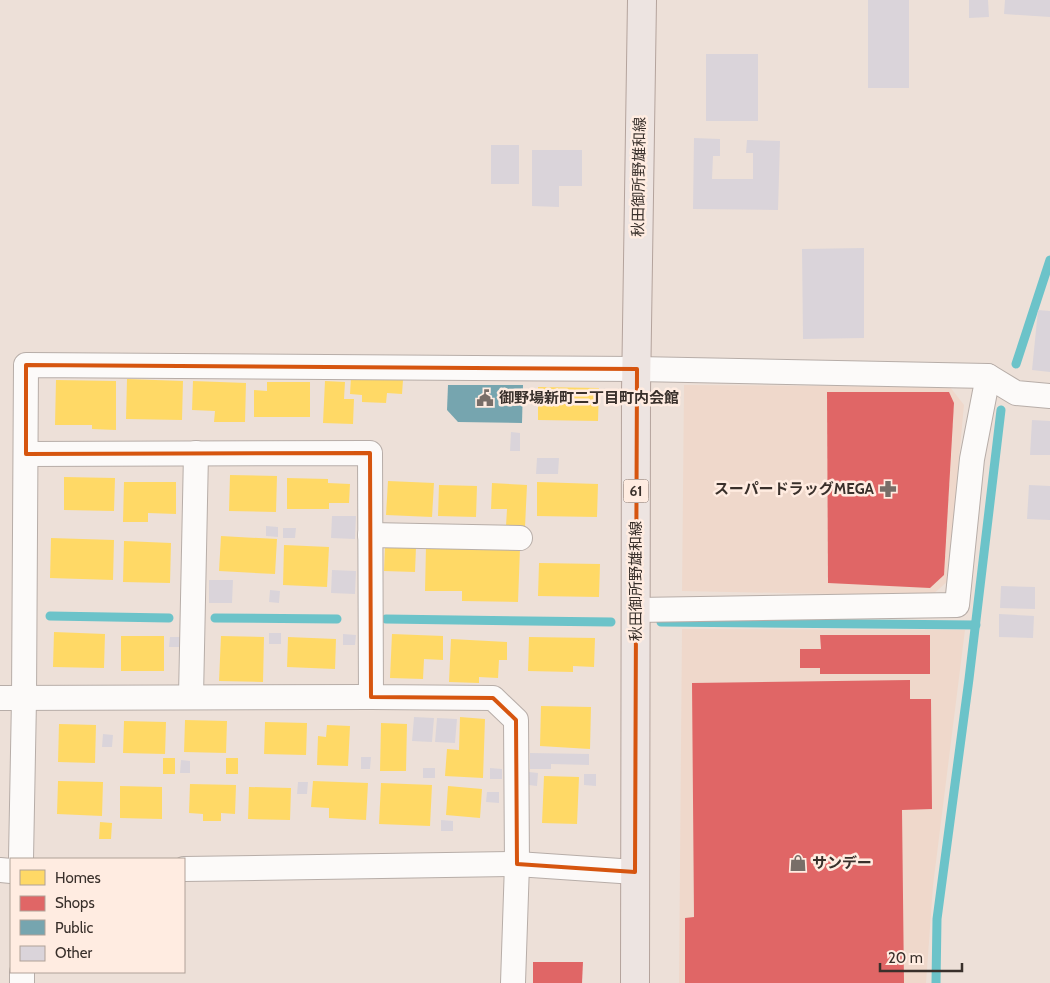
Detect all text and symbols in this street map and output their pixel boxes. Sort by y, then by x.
street label: 秋田御所野雄和線 [629,117,649,237]
public building icon: 御野場新町二丁目町内会館 [475,388,495,408]
place label: 御野場新町二丁目町内会館 [499,389,679,407]
pharmacy icon: スーパードラッグMEGA [878,479,898,499]
road number: 61 [624,480,648,502]
place label: スーパードラッグMEGA [714,480,875,498]
street label: 秋田御所野雄和線 [627,521,645,641]
shop icon: サンデー [788,853,808,873]
place label: サンデー [812,854,872,872]
legend [10,858,185,973]
text: Homes [55,869,101,887]
text: Shops [55,894,95,912]
text: Public [55,919,93,937]
scale bar [880,940,962,972]
text: Other [55,944,92,962]
text: 20 m [888,949,923,967]

